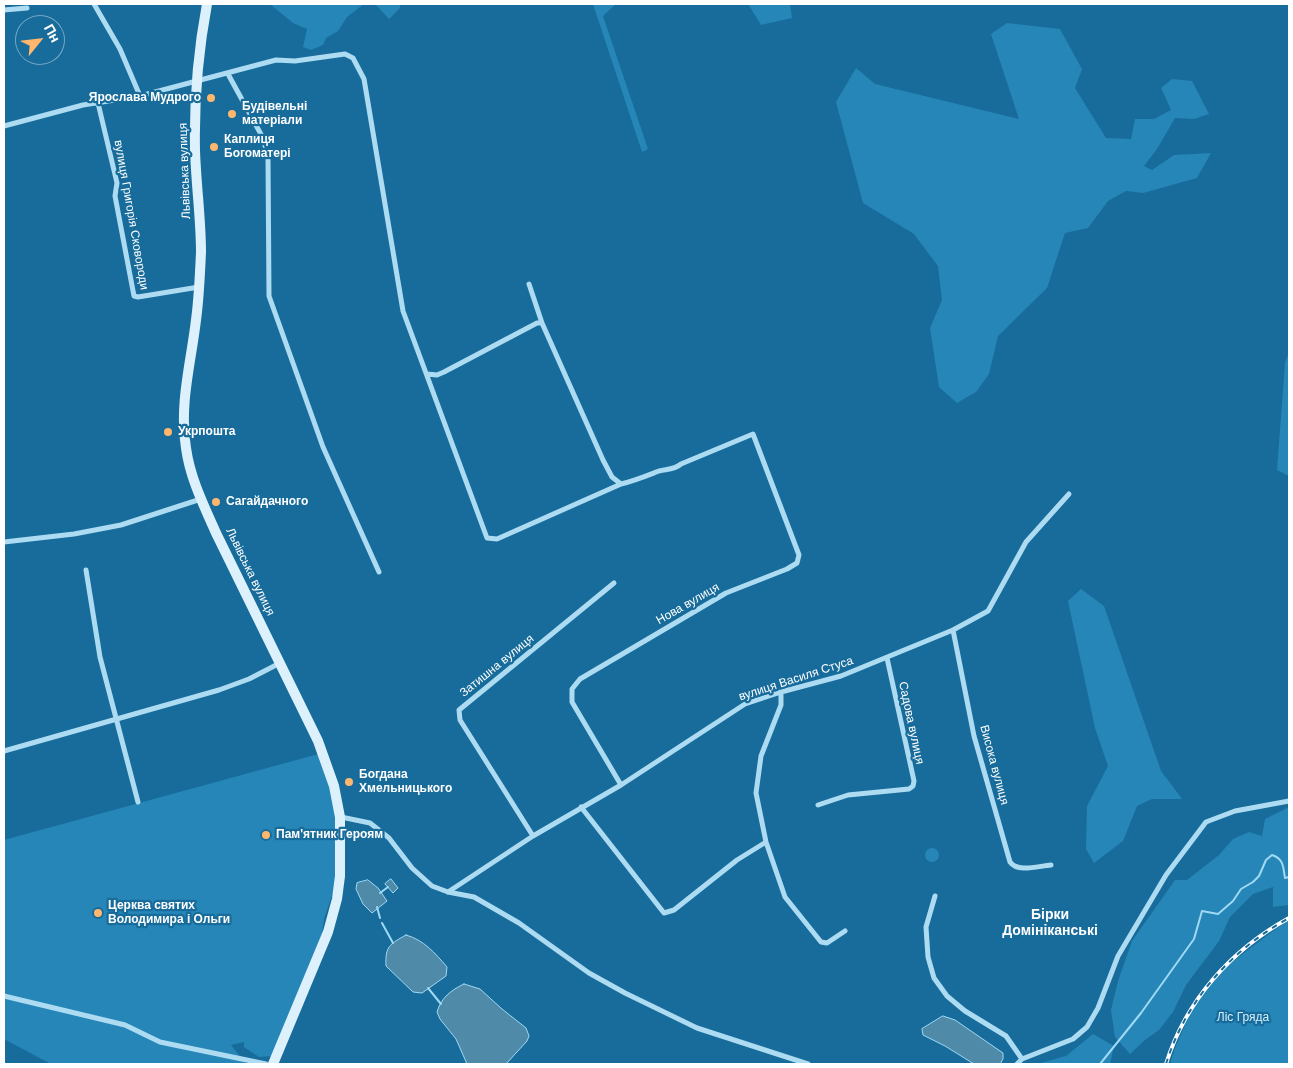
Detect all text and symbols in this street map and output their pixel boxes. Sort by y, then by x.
north arrow [15,15,65,65]
text: Пн [41,21,64,45]
place label: Ярослава Мудрого [89,91,201,105]
marker: Ярослава Мудрого [205,92,217,104]
place label: Будівельні матеріали [242,100,307,128]
marker: Будівельні матеріали [226,108,238,120]
street label: Львівська вулиця [176,123,194,219]
place label: Каплиця Богоматері [224,133,291,161]
street label: вулиця Григорія Сковороди [111,139,151,291]
marker: Каплиця Богоматері [208,141,220,153]
place label: Укрпошта [178,425,235,439]
marker: Укрпошта [162,426,174,438]
place label: Сагайдачного [226,495,308,509]
marker: Сагайдачного [210,496,222,508]
street label: Львівська вулиця [222,526,278,618]
street label: Нова вулиця [654,580,722,628]
street label: Затишна вулиця [457,632,537,700]
street label: вулиця Василя Стуса [737,654,855,704]
street label: Садова вулиця [895,680,927,766]
street label: Висока вулиця [976,724,1012,806]
place label: Богдана Хмельницького [359,768,452,796]
marker: Богдана Хмельницького [343,776,355,788]
place label: Пам'ятник Героям [276,828,383,842]
marker: Пам'ятник Героям [260,829,272,841]
place label: Церква святих Володимира і Ольги [108,899,230,927]
marker: Церква святих Володимира і Ольги [92,907,104,919]
district label: Бірки Домініканські [1002,907,1098,940]
park label: Ліс Гряда [1217,1011,1269,1025]

